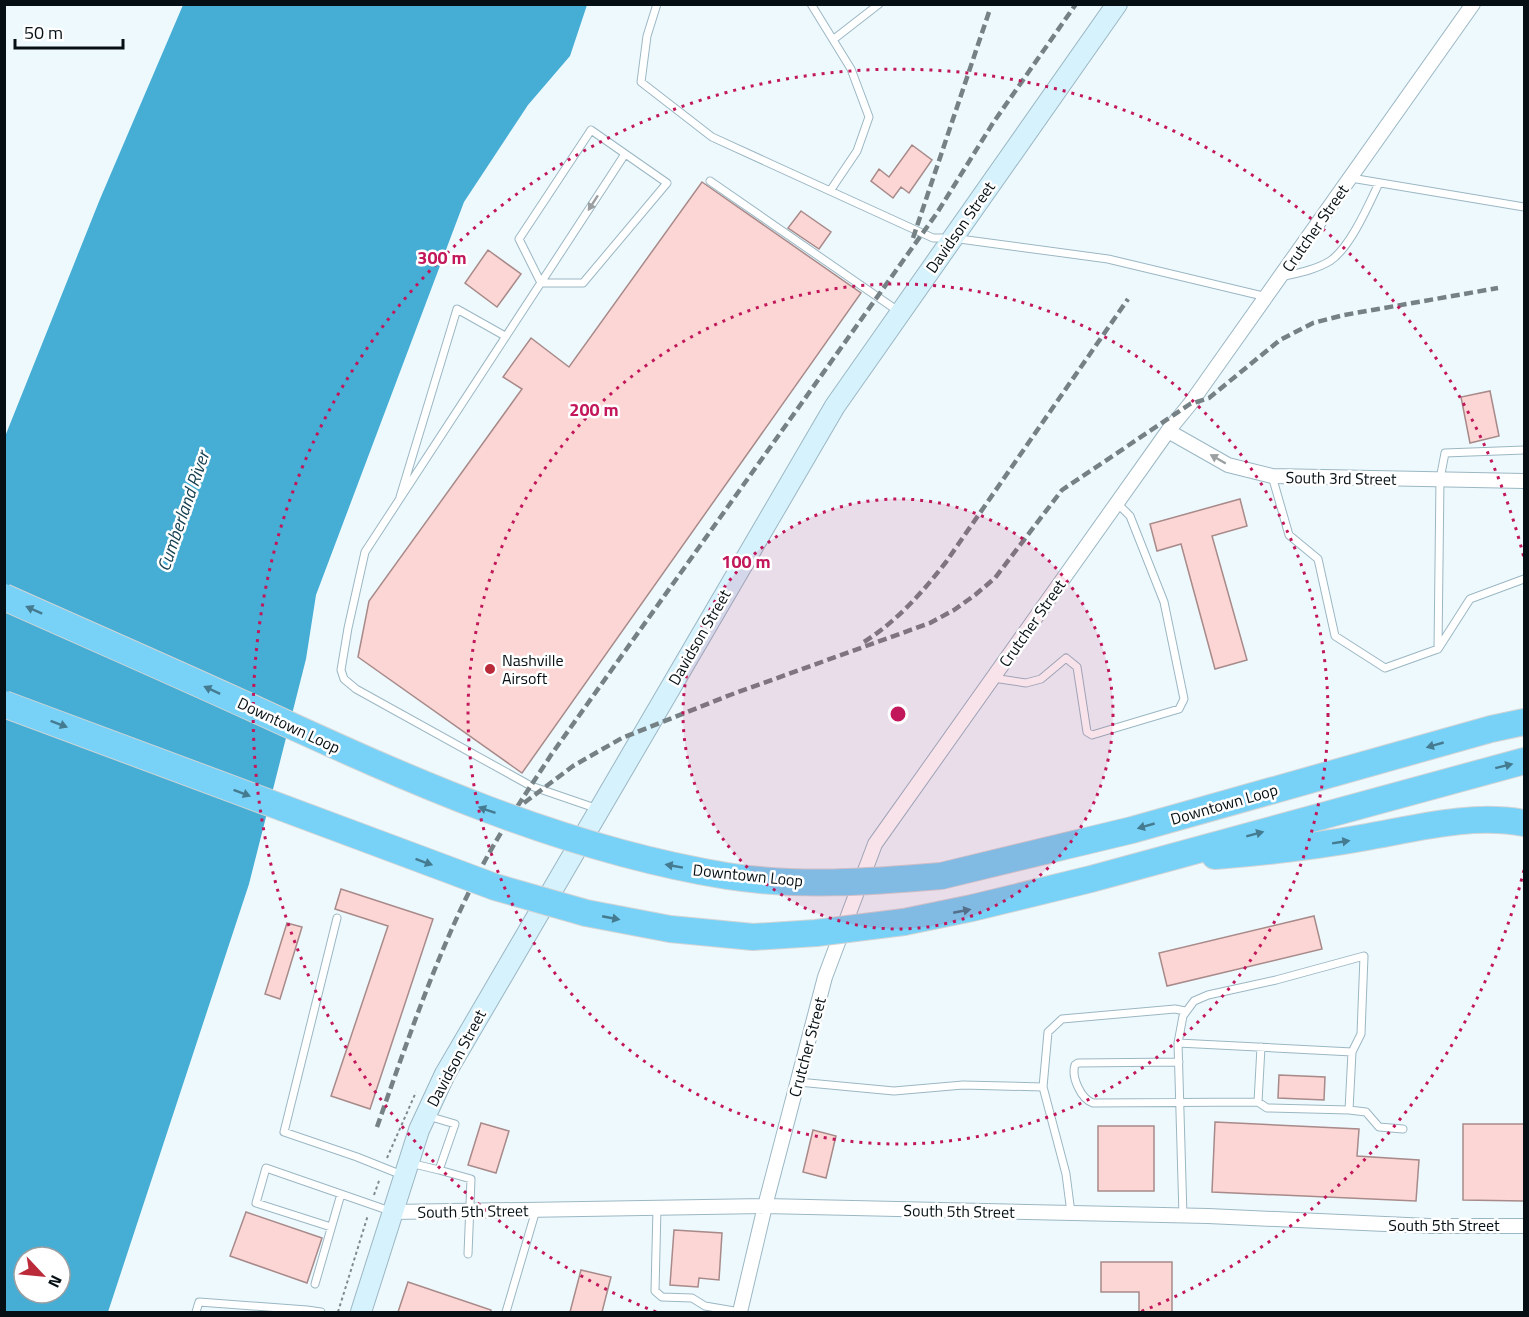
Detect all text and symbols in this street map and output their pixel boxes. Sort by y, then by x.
scale bar [15,12,123,50]
text: 50 m [24,19,63,46]
street label: Davidson Street [919,176,1001,278]
street label: Crutcher Street [1276,179,1354,277]
one-way arrow [588,195,599,211]
text: 300 m [417,244,467,271]
text: 200 m [569,396,619,423]
water label: Cumberland River [150,445,217,575]
one-way arrow [1209,454,1226,464]
street label: South 3rd Street [1285,465,1397,491]
text: 100 m [721,548,771,575]
street label: Crutcher Street [993,574,1071,672]
street label: Davidson Street [662,584,736,689]
one-way arrow [25,605,43,615]
place label: Nashville Airsoft [502,648,563,690]
marker: Nashville Airsoft [483,662,497,676]
one-way arrow [204,685,221,694]
street label: Downtown Loop [234,691,344,759]
centre of rings [888,704,908,724]
one-way arrow [50,720,68,730]
one-way arrow [1426,740,1444,750]
one-way arrow [1495,761,1513,771]
street label: Downtown Loop [1168,777,1280,831]
one-way arrow [233,789,251,799]
one-way arrow [478,804,496,814]
one-way arrow [1137,822,1155,831]
one-way arrow [1246,828,1264,838]
one-way arrow [1332,837,1351,846]
one-way arrow [415,857,433,867]
street label: Downtown Loop [692,857,804,893]
one-way arrow [664,861,683,870]
one-way arrow [952,905,971,915]
one-way arrow [601,914,620,923]
street label: Crutcher Street [782,994,832,1099]
street label: Davidson Street [420,1005,492,1111]
street label: South 5th Street [417,1198,529,1224]
street label: South 5th Street [903,1198,1015,1224]
street label: South 5th Street [1388,1213,1500,1237]
north arrow [12,1245,72,1305]
text: N [42,1271,69,1292]

